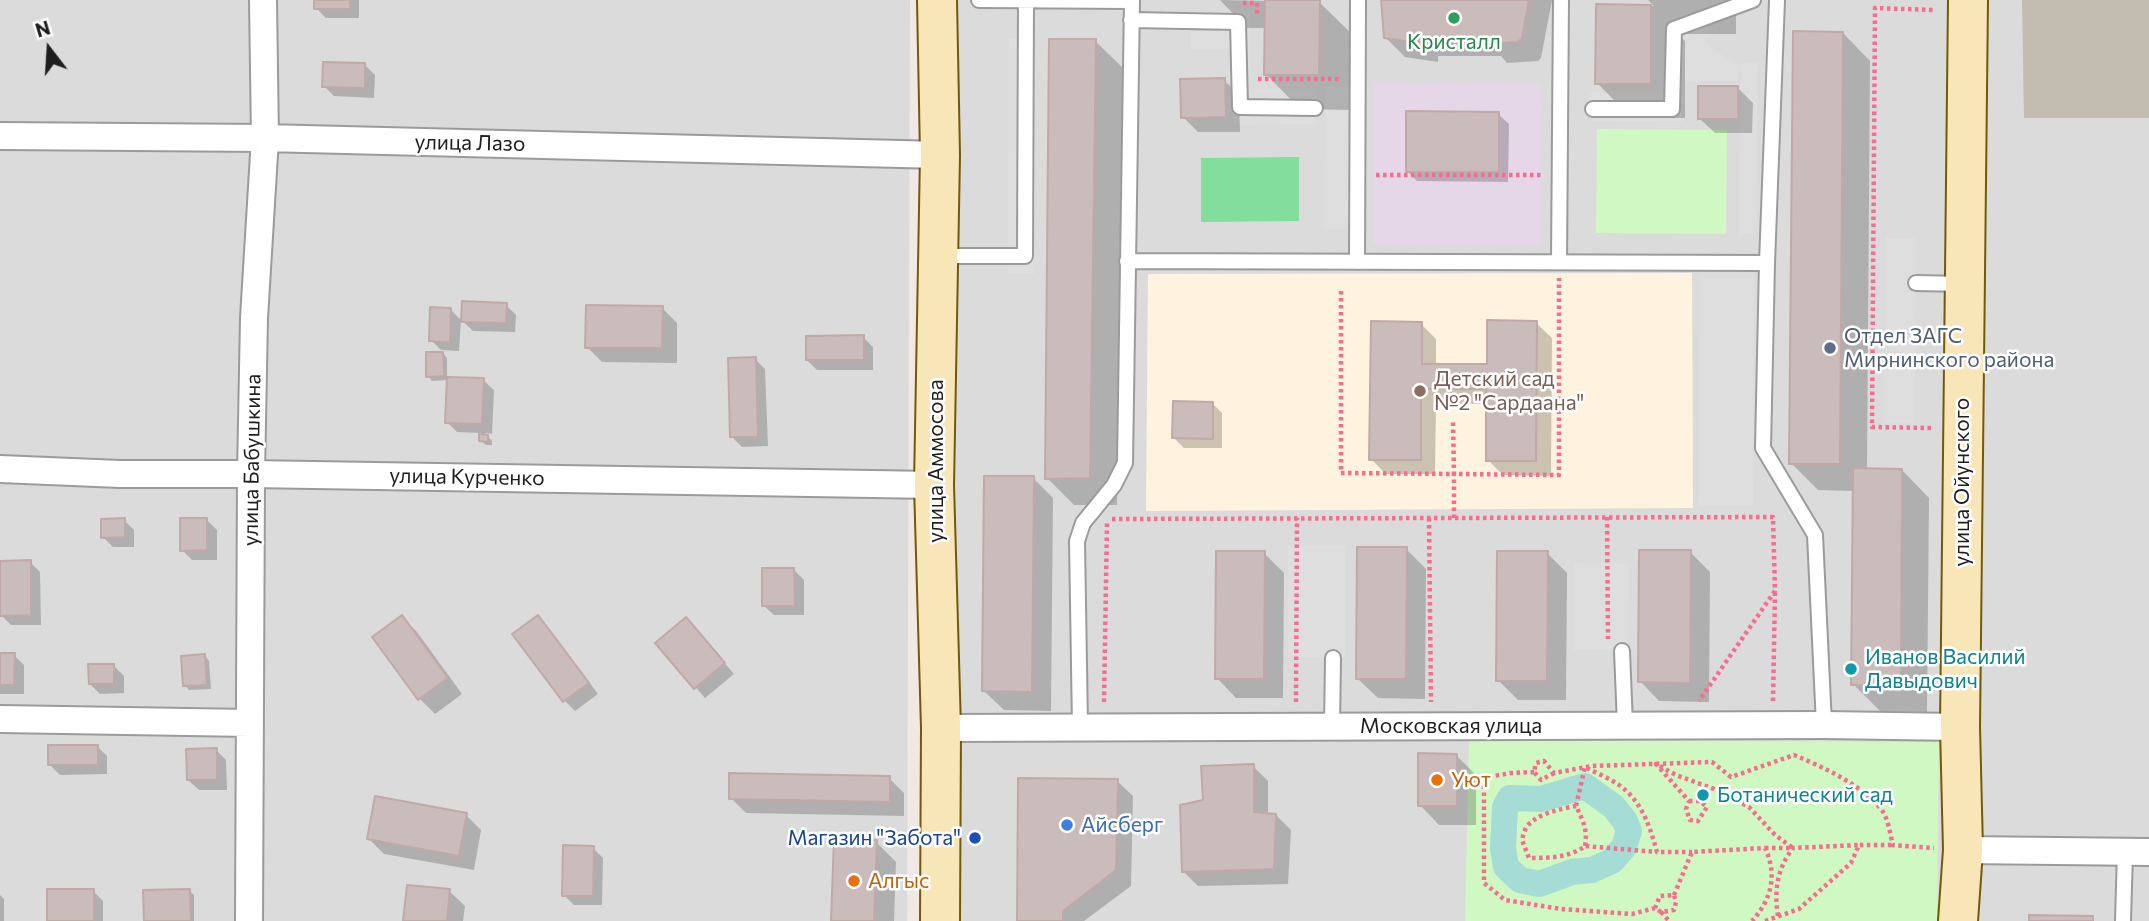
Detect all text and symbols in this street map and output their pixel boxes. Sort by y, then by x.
marker: Кристалл [1446,10,1462,26]
north arrow [14,14,84,84]
text: N [33,15,53,42]
place label: Кристалл [1407,29,1501,55]
street label: улица Лазо [414,129,526,157]
place label: Отдел ЗАГС Мирнинского района [1844,323,2054,373]
marker: Отдел ЗАГС Мирнинского района [1822,340,1838,356]
place label: Детский сад №2 "Сардаана" [1434,366,1584,416]
street label: улица Бабушкина [238,374,266,546]
street label: улица Аммосова [923,379,949,543]
marker: Детский сад №2 "Сардаана" [1412,383,1428,399]
street label: улица Ойунского [1949,398,1975,566]
street label: улица Курченко [389,463,545,491]
place label: Иванов Василий Давыдович [1865,644,2026,694]
marker: Иванов Василий Давыдович [1843,661,1859,677]
street label: Московская улица [1360,713,1542,739]
place label: Уют [1451,767,1491,793]
marker: Уют [1429,772,1445,788]
place label: Ботанический сад [1717,782,1893,808]
marker: Ботанический сад [1695,787,1711,803]
place label: Айсберг [1081,812,1163,838]
marker: Айсберг [1059,817,1075,833]
place label: Магазин "Забота" [788,825,961,851]
marker: Магазин "Забота" [967,830,983,846]
place label: Алгыс [868,868,929,894]
marker: Алгыс [846,873,862,889]

